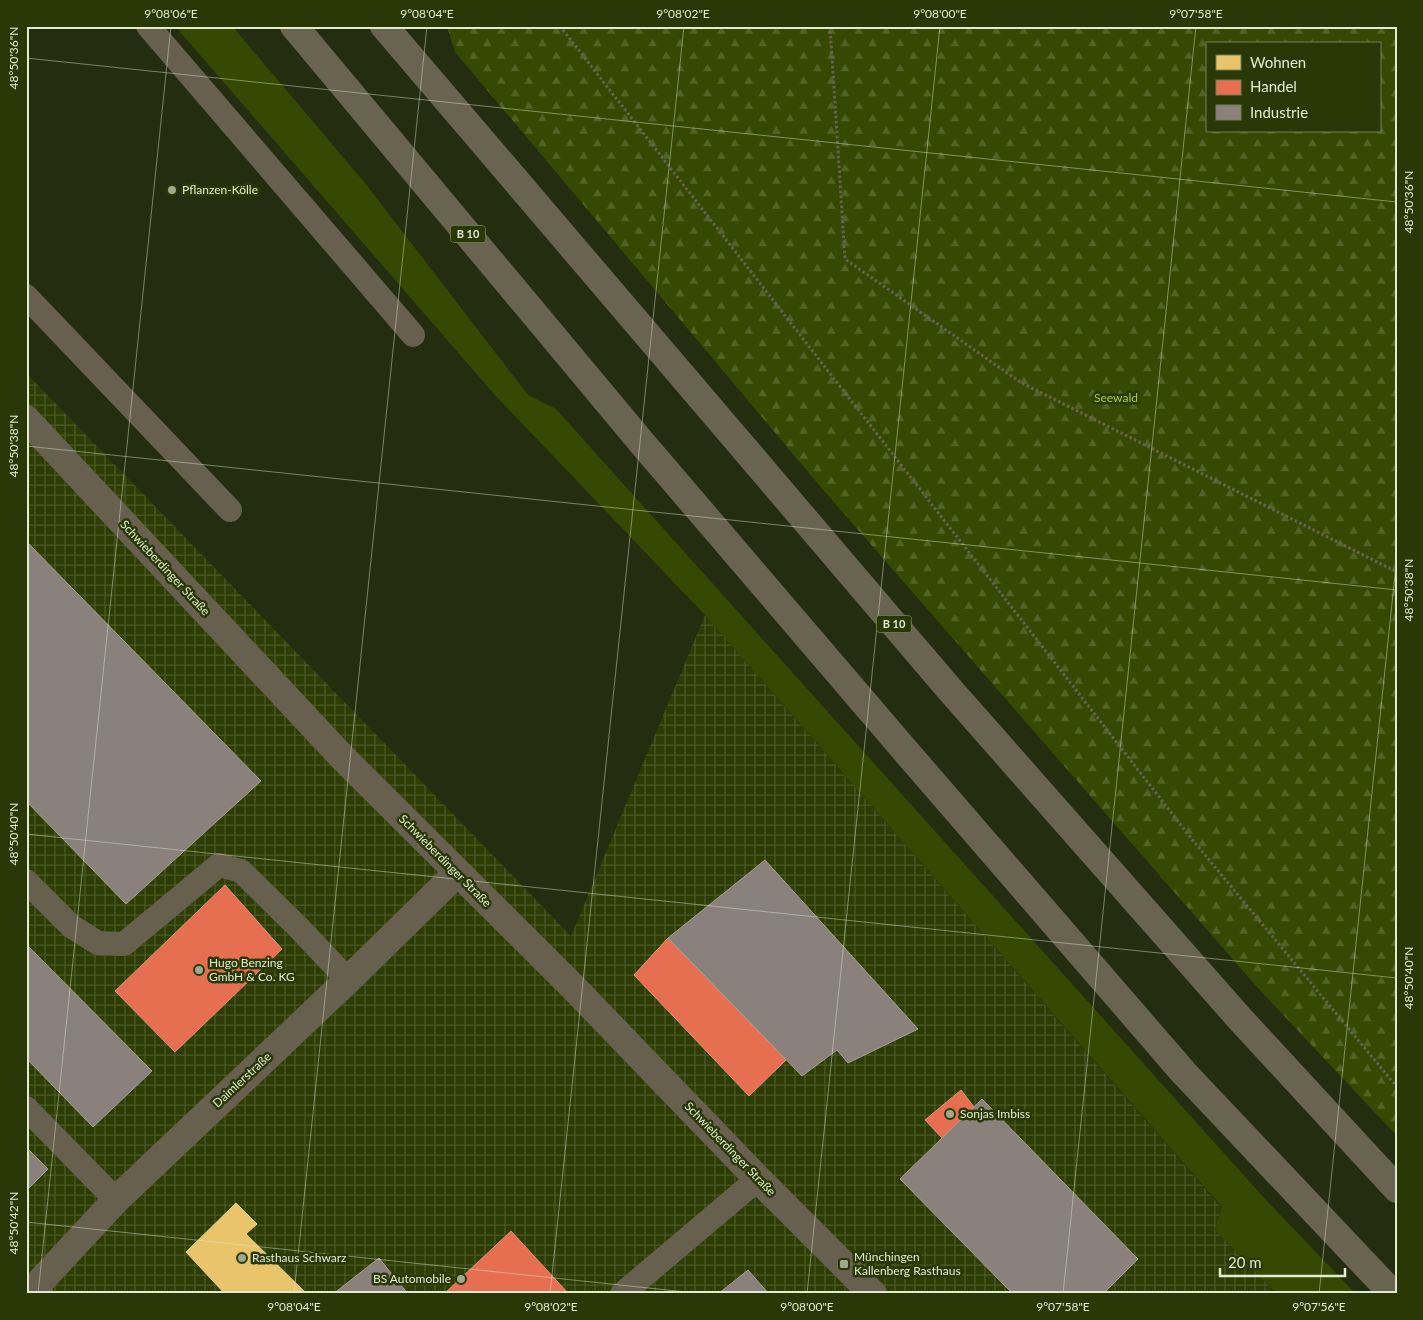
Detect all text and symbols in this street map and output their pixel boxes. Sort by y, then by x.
text: 9°08'06"E [144,6,198,21]
text: 9°08'04"E [400,6,454,21]
text: 9°08'02"E [656,6,710,21]
text: 9°08'00"E [913,6,967,21]
text: 9°07'58"E [1169,6,1223,21]
text: 48°50'36"N [6,27,21,89]
legend [1206,42,1380,132]
text: Wohnen [1250,53,1306,71]
text: Handel [1250,77,1297,95]
text: Industrie [1250,103,1308,121]
text: 48°50'36"N [1401,171,1416,233]
place label: Pflanzen-Kölle [182,182,258,197]
marker: Pflanzen-Kölle [166,184,178,196]
road number: B 10 [450,225,486,242]
park label: Seewald [1094,390,1138,405]
text: 48°50'38"N [6,415,21,477]
street label: Schwieberdinger Straße [117,517,213,618]
text: 48°50'38"N [1401,559,1416,621]
road number: B 10 [876,616,912,632]
text: 48°50'40"N [6,803,21,865]
street label: Schwieberdinger Straße [396,811,495,910]
text: 48°50'40"N [1401,947,1416,1009]
place label: Hugo Benzing GmbH & Co. KG [209,955,295,984]
marker: Hugo Benzing GmbH & Co. KG [193,964,205,976]
street label: Daimlerstraße [209,1049,274,1110]
street label: Schwieberdinger Straße [682,1099,779,1199]
place label: Sonjas Imbiss [960,1106,1030,1121]
marker: Sonjas Imbiss [944,1108,956,1120]
text: 48°50'42"N [6,1192,21,1254]
scale bar [1220,1245,1346,1277]
place label: Münchingen Kallenberg Rasthaus [854,1249,961,1278]
place label: Rasthaus Schwarz [252,1250,347,1265]
marker: Rasthaus Schwarz [236,1252,248,1264]
text: 20 m [1228,1253,1262,1271]
marker: Münchingen Kallenberg Rasthaus [838,1258,850,1270]
place label: BS Automobile [373,1271,451,1286]
marker: BS Automobile [455,1273,467,1285]
text: 9°08'04"E [267,1299,321,1314]
text: 9°08'02"E [524,1299,578,1314]
text: 9°08'00"E [780,1299,834,1314]
text: 9°07'58"E [1036,1299,1090,1314]
text: 9°07'56"E [1292,1299,1346,1314]

